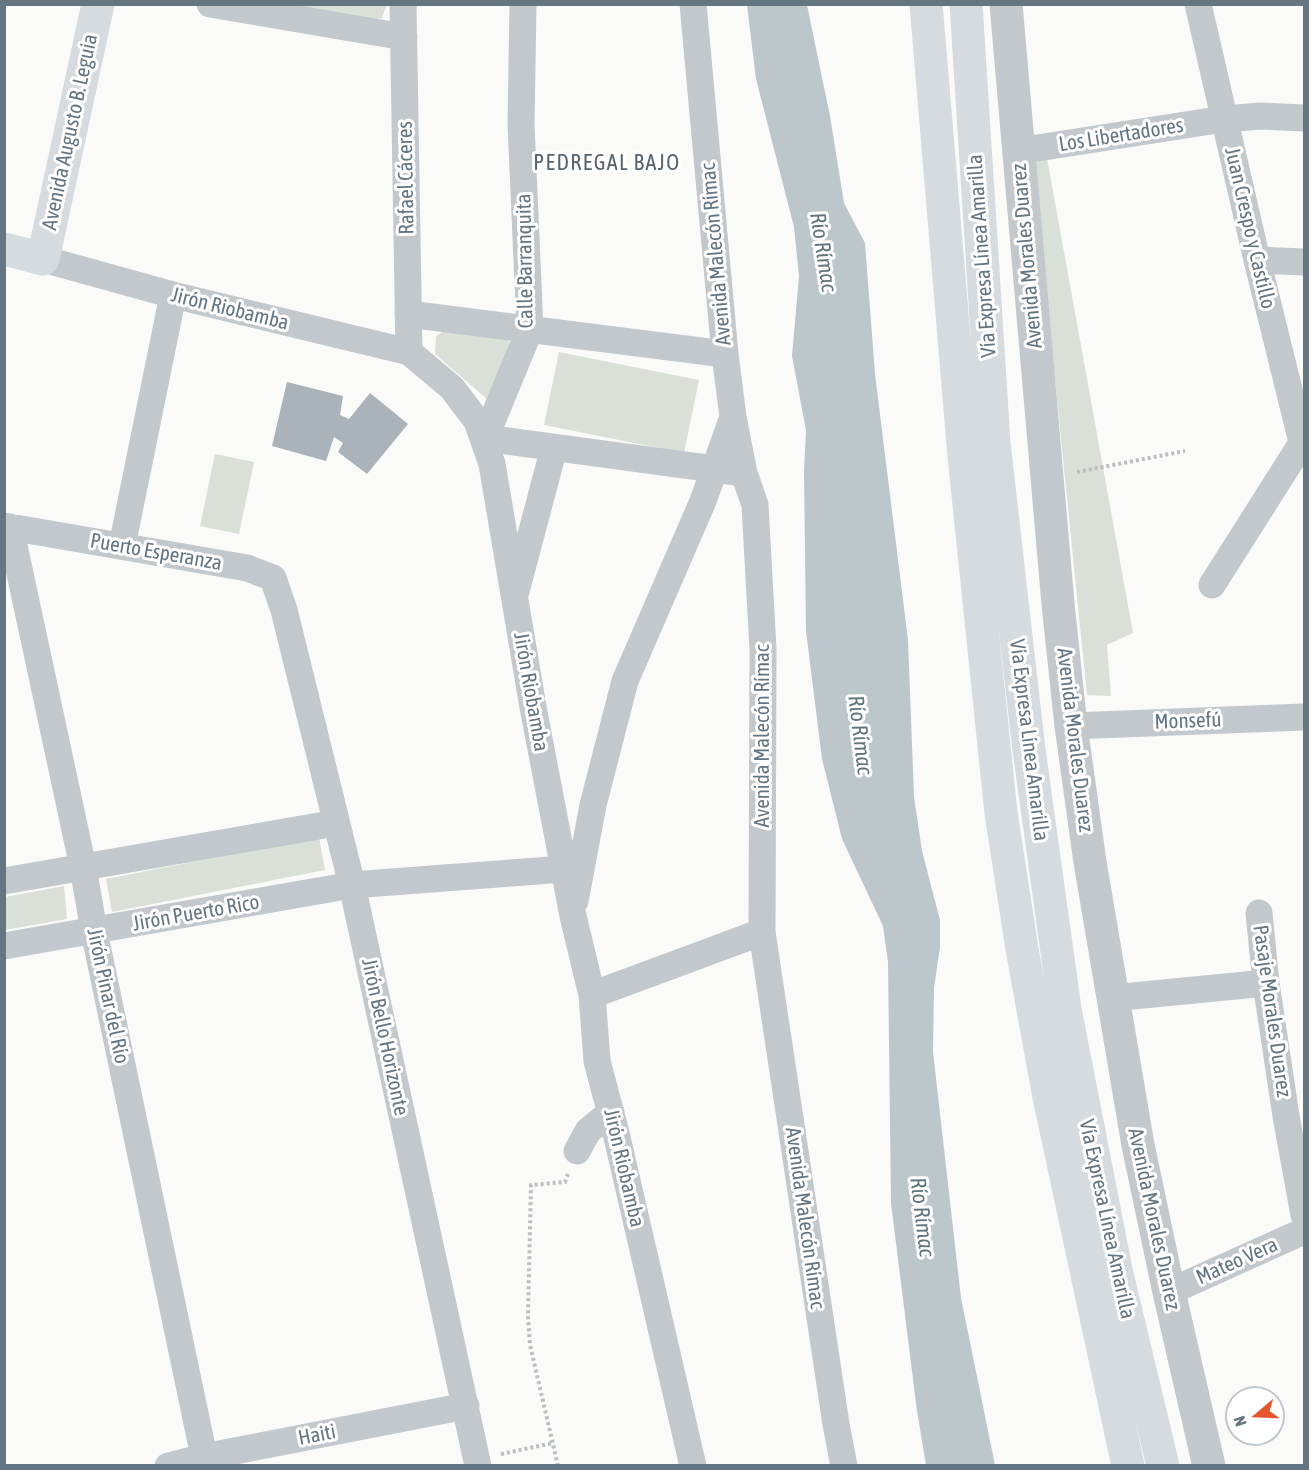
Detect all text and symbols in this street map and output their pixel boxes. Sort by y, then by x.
street label: Avenida Augusto B. Leguia [37,32,103,232]
street label: Los Libertadores [1057,113,1185,157]
street label: Rafael Cáceres [392,121,420,235]
street label: Juan Crespo y Castillo [1219,145,1281,311]
district label: PEDREGAL BAJO [533,150,681,176]
street label: Vía Expresa Línea Amarilla [962,154,1002,358]
street label: Avenida Malecón Rímac [695,162,737,346]
street label: Avenida Morales Duarez [1006,163,1048,349]
street label: Calle Barranquita [511,193,539,329]
water label: Río Rímac [804,211,842,293]
street label: Jirón Riobamba [169,282,291,336]
street label: Puerto Esperanza [88,528,224,576]
street label: Jirón Riobamba [508,631,554,753]
street label: Vía Expresa Línea Amarilla [1004,638,1054,842]
street label: Avenida Malecón Rímac [749,644,775,828]
street label: Avenida Morales Duarez [1051,646,1099,834]
water label: Río Rímac [842,694,878,776]
street label: Monsefú [1154,707,1222,735]
street label: Jirón Puerto Rico [131,889,261,937]
street label: Pasaje Morales Duarez [1247,923,1297,1099]
street label: Jirón Pinar del Río [81,926,135,1066]
street label: Jirón Bello Horizonte [356,956,414,1118]
street label: Jirón Riobamba [598,1106,650,1230]
street label: Vía Expresa Línea Amarilla [1074,1117,1140,1321]
street label: Avenida Malecón Rímac [780,1126,830,1310]
street label: Avenida Morales Duarez [1122,1126,1186,1312]
water label: Río Rímac [904,1176,940,1258]
street label: Mateo Vera [1192,1232,1282,1290]
north arrow [1225,1386,1285,1446]
text: N [1230,1414,1250,1429]
street label: Haiti [296,1419,338,1451]

